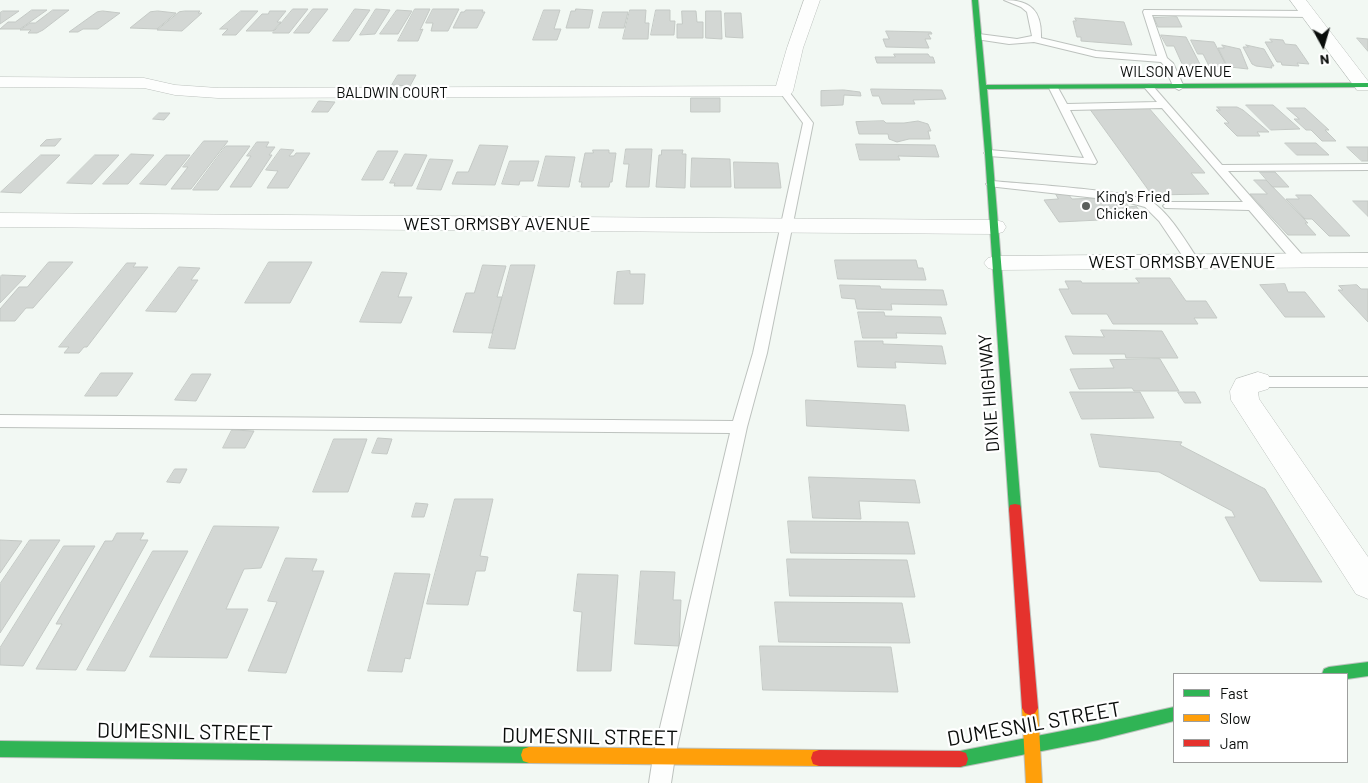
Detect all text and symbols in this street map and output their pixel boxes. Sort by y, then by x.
north arrow [1298,20,1348,70]
text: N [1319,51,1330,69]
street label: WILSON AVENUE [1120,63,1232,81]
street label: BALDWIN COURT [336,84,448,102]
place label: King's Fried Chicken [1096,188,1170,223]
marker: King's Fried Chicken [1080,200,1092,212]
street label: WEST ORMSBY AVENUE [404,213,590,235]
street label: WEST ORMSBY AVENUE [1089,251,1275,273]
street label: DIXIE HIGHWAY [974,333,1004,453]
legend [1173,673,1348,763]
text: Fast [1220,684,1248,702]
street label: DUMESNIL STREET [945,696,1123,752]
text: Slow [1220,709,1251,727]
street label: DUMESNIL STREET [97,718,273,746]
street label: DUMESNIL STREET [502,723,678,751]
text: Jam [1220,734,1249,752]

